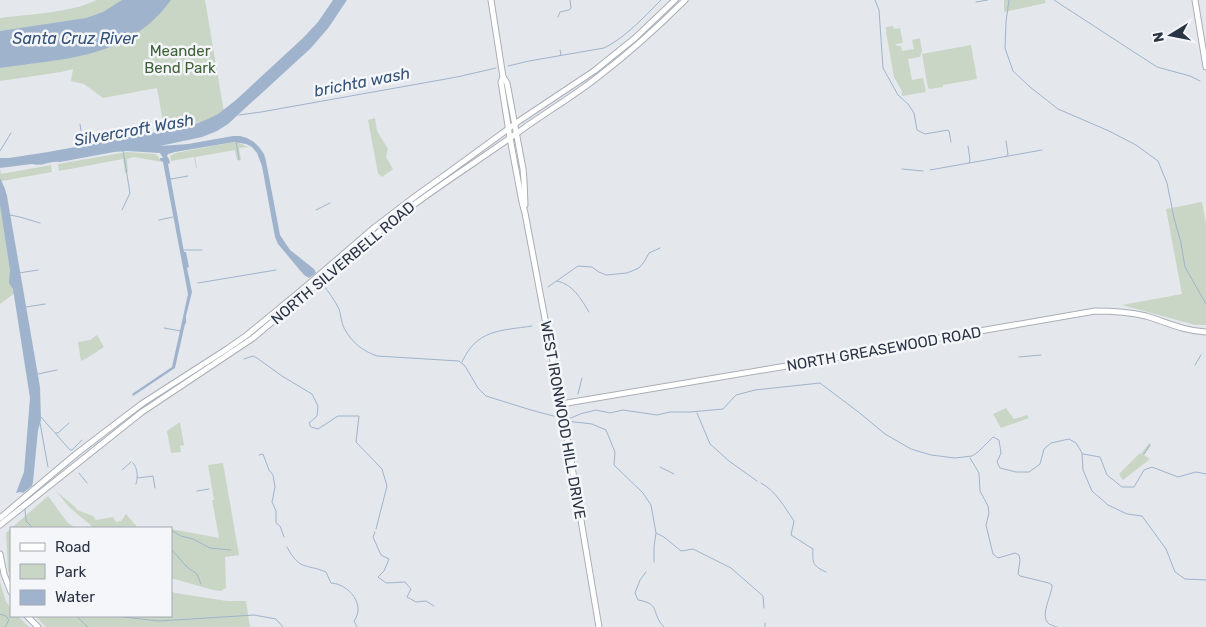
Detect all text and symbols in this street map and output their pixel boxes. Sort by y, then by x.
north arrow [1146,10,1196,60]
water label: Santa Cruz River [13,29,138,48]
text: N [1149,31,1168,44]
park label: Meander Bend Park [144,42,216,77]
water label: brichta wash [312,63,412,101]
water label: Silvercroft Wash [73,110,195,150]
street label: NORTH SILVERBELL ROAD [268,198,418,328]
street label: WEST IRONWOOD HILL DRIVE [537,319,589,521]
street label: NORTH GREASEWOOD ROAD [785,323,983,375]
legend [10,527,172,617]
text: Road [55,538,91,556]
text: Park [55,563,86,581]
text: Water [55,588,95,606]

